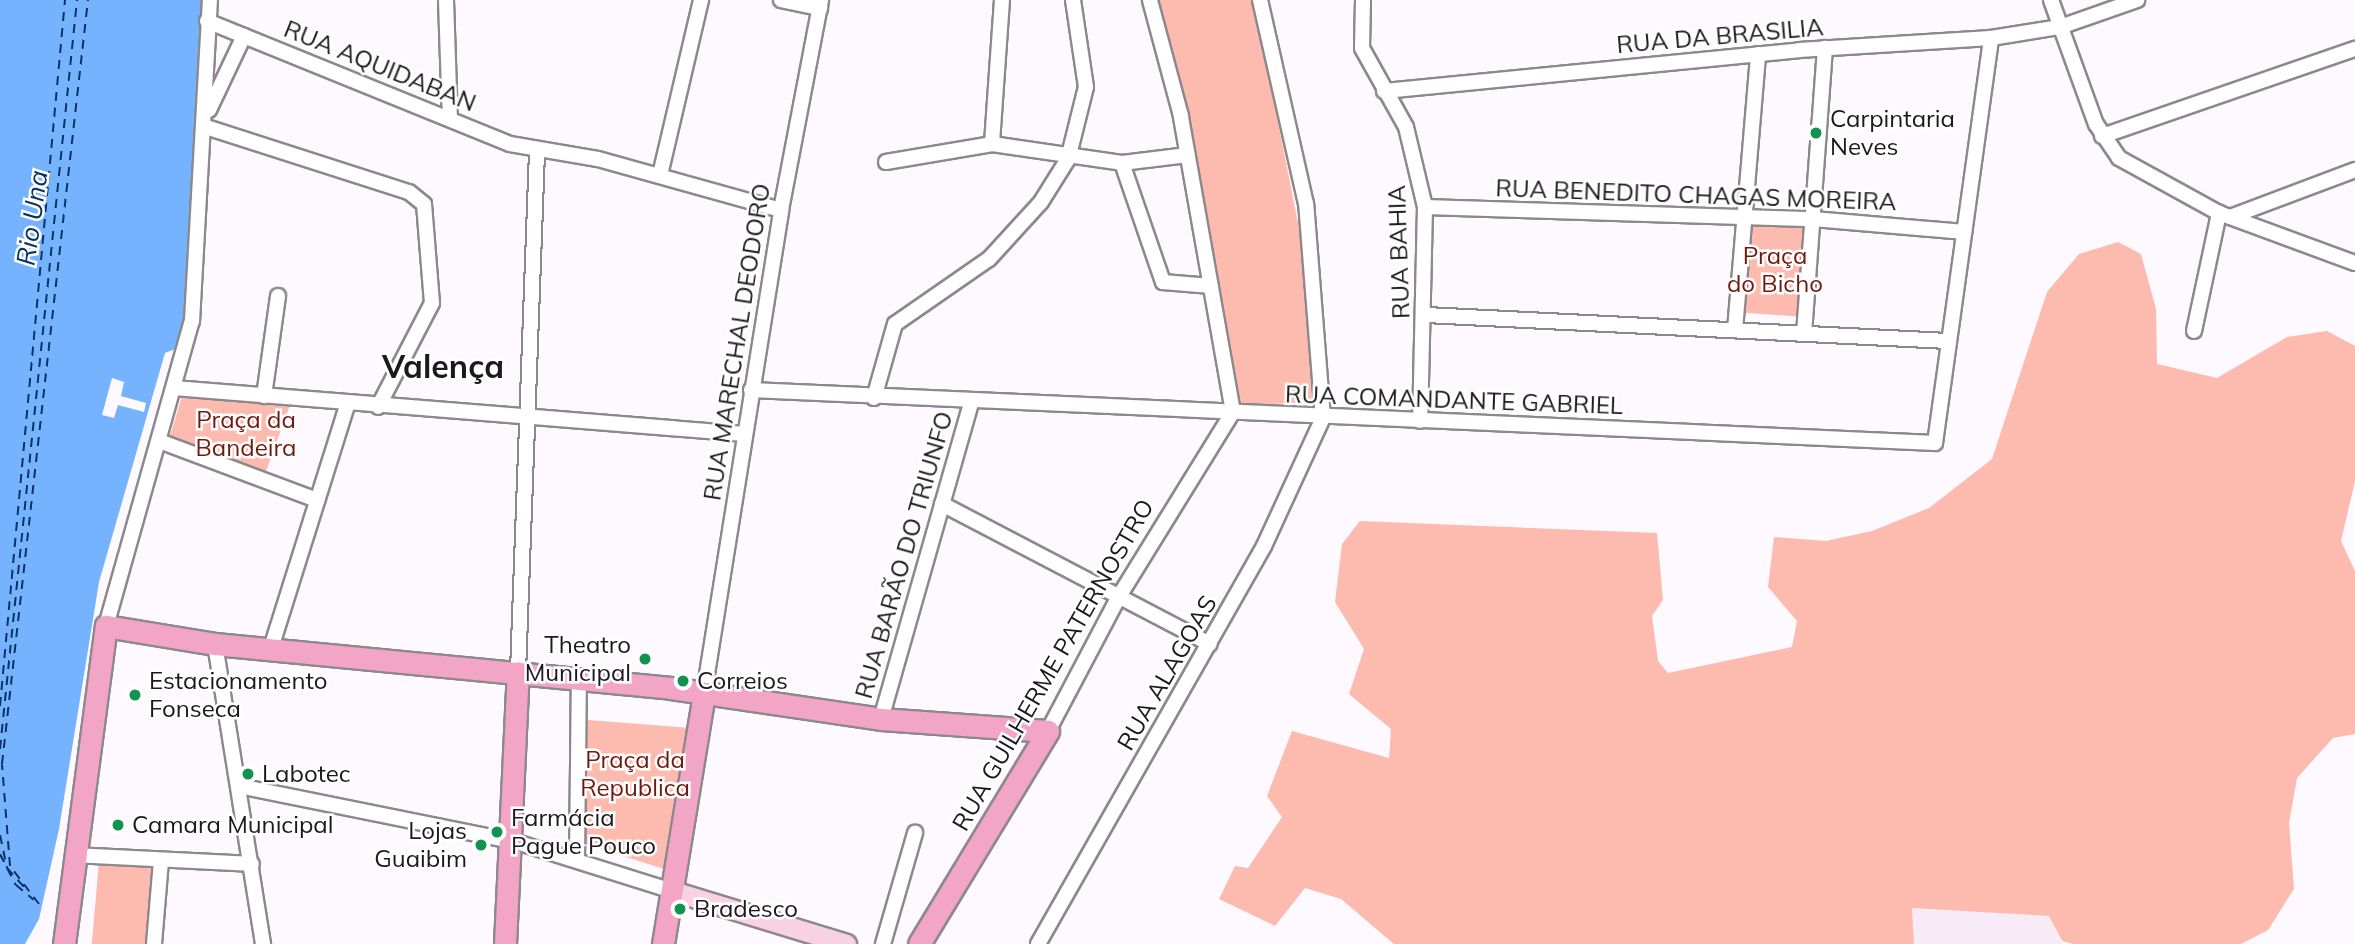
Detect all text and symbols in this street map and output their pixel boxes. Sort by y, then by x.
street label: RUA DA BRASILIA [1615,13,1825,59]
street label: RUA AQUIDABAN [280,14,480,118]
place label: Carpintaria Neves [1830,105,1955,161]
marker: Carpintaria Neves [1808,125,1824,141]
water label: Rio Una [10,168,54,268]
street label: RUA BENEDITO CHAGAS MOREIRA [1495,174,1897,216]
street label: RUA MARECHAL DEODORO [698,181,776,503]
street label: RUA BAHIA [1382,185,1416,319]
park label: Praça do Bicho [1727,242,1823,298]
district label: Valença [382,347,504,385]
street label: RUA COMANDANTE GABRIEL [1285,380,1623,420]
park label: Praça da Bandeira [196,406,296,462]
street label: RUA BARÃO DO TRIUNFO [849,408,959,702]
street label: RUA GUILHERME PATERNOSTRO [946,494,1160,836]
street label: RUA ALAGOAS [1111,591,1223,755]
place label: Theatro Municipal [525,631,631,687]
marker: Theatro Municipal [637,651,653,667]
place label: Estacionamento Fonseca [149,667,327,723]
place label: Correios [697,667,788,695]
marker: Correios [675,673,691,689]
marker: Estacionamento Fonseca [127,687,143,703]
park label: Praça da Republica [580,746,690,802]
place label: Labotec [262,760,351,788]
marker: Labotec [240,766,256,782]
place label: Farmácia Pague Pouco [511,804,656,860]
place label: Camara Municipal [132,811,333,839]
marker: Camara Municipal [110,817,126,833]
place label: Lojas Guaibim [374,817,467,873]
marker: Farmácia Pague Pouco [489,824,505,840]
marker: Lojas Guaibim [473,837,489,853]
place label: Bradesco [694,895,798,923]
marker: Bradesco [672,901,688,917]

